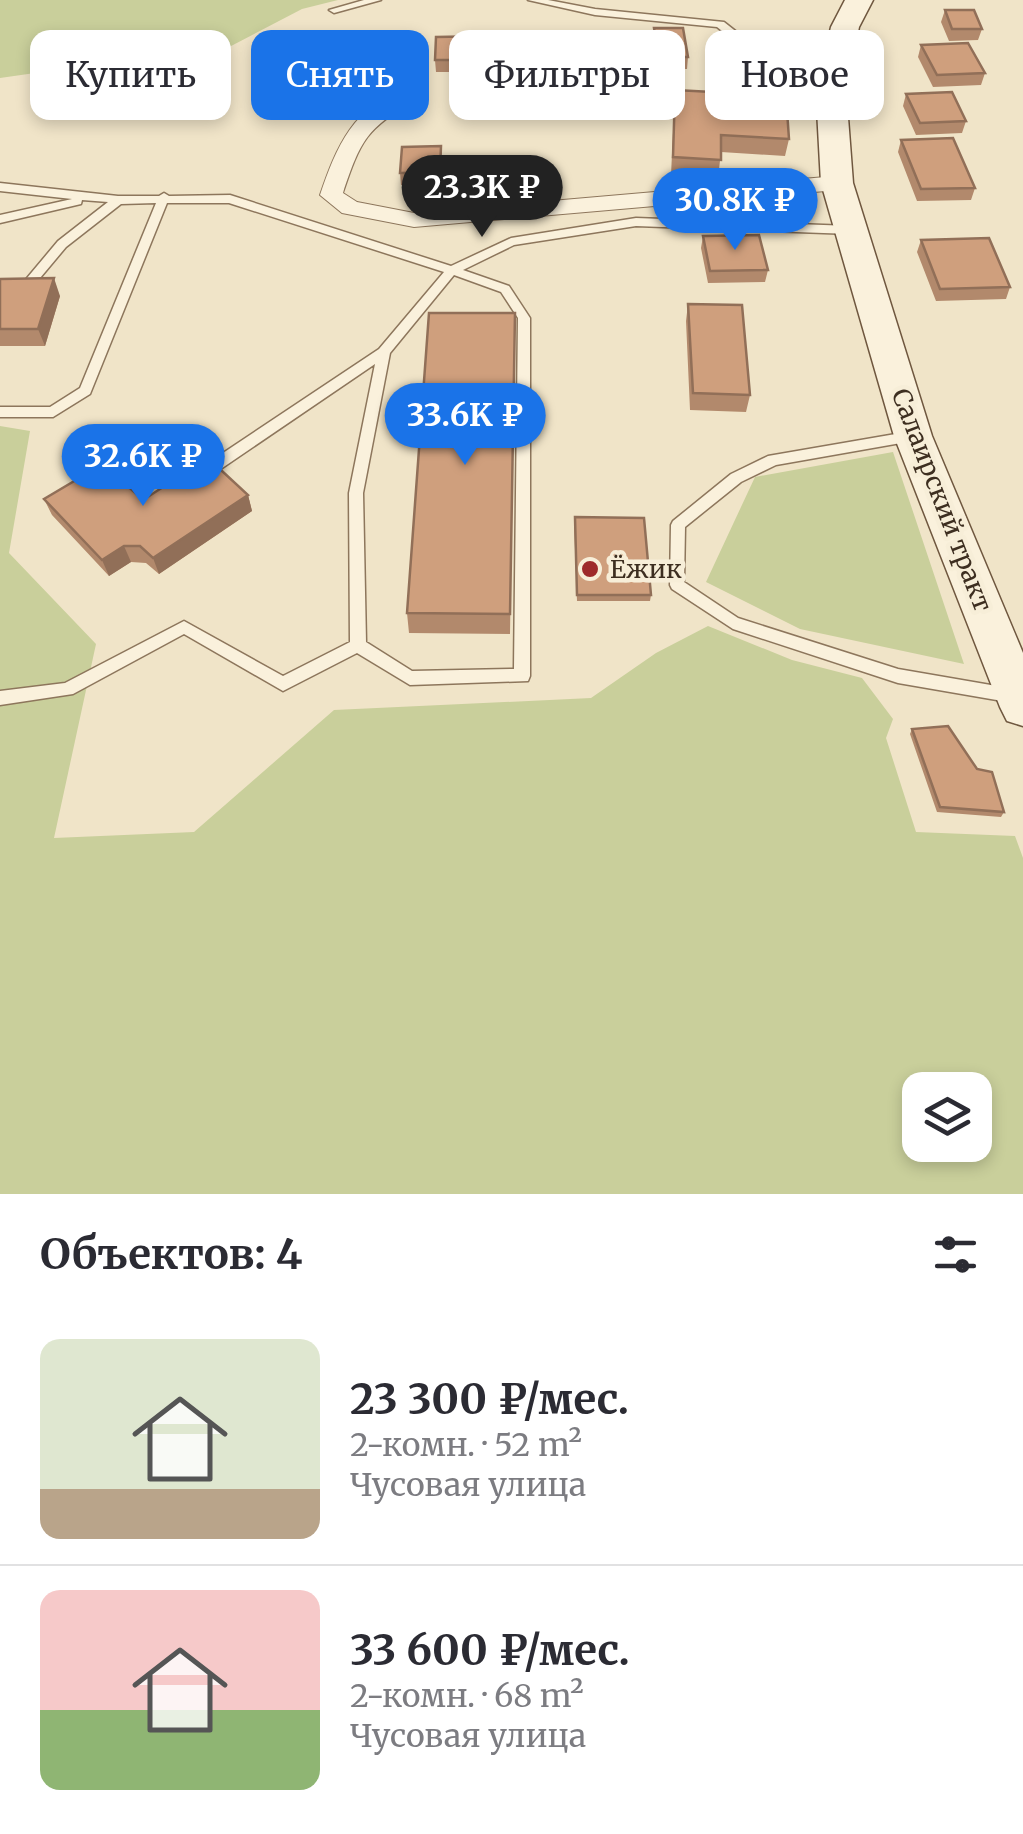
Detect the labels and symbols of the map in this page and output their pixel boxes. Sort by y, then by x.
pin: 23.3K ₽ [390,155,574,240]
pin: 30.8K ₽ [643,168,827,253]
pin: 33.6K ₽ [373,383,557,468]
street label: Салаирский тракт [885,384,999,616]
pin: 32.6K ₽ [51,424,235,509]
place label: Ёжик [610,553,682,585]
marker: Ёжик [579,558,601,580]

